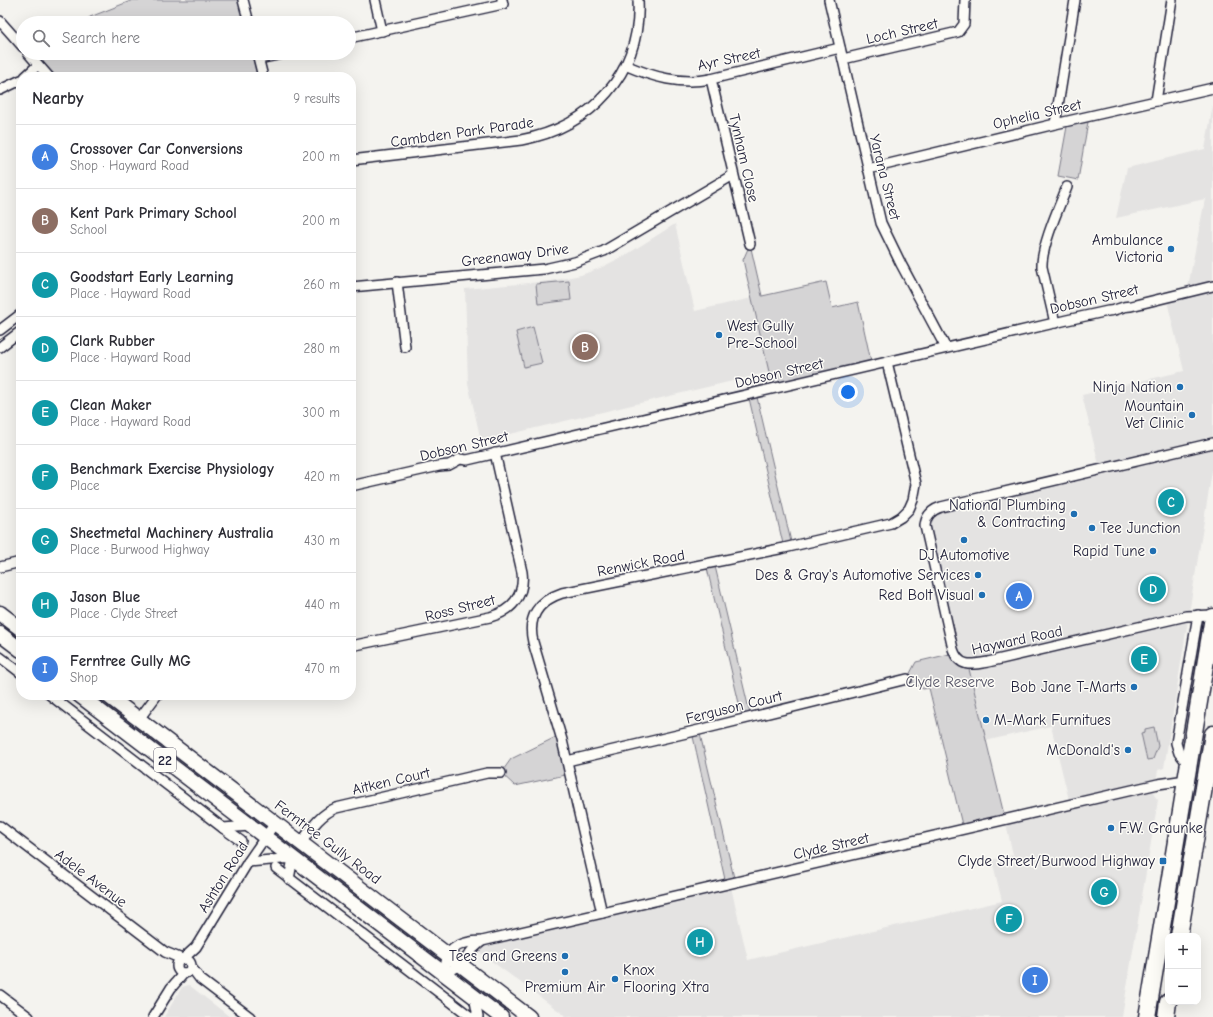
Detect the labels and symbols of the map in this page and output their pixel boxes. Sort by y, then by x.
street label: Loch Street [864,14,940,48]
street label: Ayr Street [696,43,763,74]
street label: Ophelia Street [991,95,1084,133]
street label: Tynham Close [725,112,763,204]
street label: Cambden Park Parade [389,113,535,151]
street label: Yarana Street [866,132,905,222]
place label: Ambulance Victoria [1092,231,1163,266]
street label: Greenaway Drive [460,239,570,271]
marker: Ambulance Victoria [1166,244,1176,254]
street label: Dobson Street [1048,280,1141,318]
place label: West Gully Pre-School [727,317,797,352]
marker: West Gully Pre-School [714,330,724,340]
pin: B [572,332,598,362]
street label: Dobson Street [733,354,826,392]
place label: Ninja Nation [1093,378,1172,396]
your location [838,382,858,402]
marker: Ninja Nation [1175,382,1185,392]
place label: Mountain Vet Clinic [1124,397,1184,432]
marker: Mountain Vet Clinic [1187,410,1197,420]
street label: Dobson Street [418,427,511,465]
pin: C [1158,487,1184,517]
place label: National Plumbing & Contracting [949,496,1066,531]
marker: National Plumbing & Contracting [1069,509,1079,519]
place label: Tee Junction [1100,519,1181,537]
marker: Tee Junction [1087,523,1097,533]
marker: DJ Automotive [959,535,969,545]
place label: Rapid Tune [1073,542,1145,560]
street label: Renwick Road [596,546,686,580]
place label: DJ Automotive [919,546,1010,564]
marker: Rapid Tune [1148,546,1158,556]
place label: Des & Gray's Automotive Services [755,566,970,584]
marker: Des & Gray's Automotive Services [973,570,983,580]
pin: D [1140,574,1166,604]
pin: A [1006,581,1032,611]
place label: Red Bolt Visual [879,586,974,604]
street label: Ross Street [423,590,498,625]
marker: Red Bolt Visual [977,590,987,600]
street label: Hayward Road [970,622,1064,658]
pin: E [1131,644,1157,674]
park label: Clyde Reserve [906,673,995,691]
place label: Bob Jane T-Marts [1011,678,1126,696]
marker: Bob Jane T-Marts [1129,682,1139,692]
street label: Ferguson Court [684,686,785,728]
place label: M-Mark Furnitues [994,711,1111,729]
marker: M-Mark Furnitues [981,715,991,725]
place label: McDonald's [1046,741,1120,759]
marker: McDonald's [1123,745,1133,755]
road number: 22 [154,748,176,772]
street label: Aitken Court [350,763,432,799]
street label: Ferntree Gully Road [271,796,385,888]
place label: F.W. Graunke [1119,819,1203,837]
marker: F.W. Graunke [1106,823,1116,833]
street label: Clyde Street [791,828,871,863]
street label: Ashton Road [194,838,252,916]
street label: Adele Avenue [51,845,131,911]
place label: Clyde Street/Burwood Highway [958,852,1155,870]
marker: Clyde Street/Burwood Highway [1158,856,1168,866]
pin: G [1091,877,1117,907]
pin: F [996,904,1022,934]
pin: H [687,927,713,957]
place label: Tees and Greens [449,947,557,965]
marker: Tees and Greens [560,951,570,961]
place label: Knox Flooring Xtra [623,961,709,996]
pin: I [1022,965,1048,995]
marker: Premium Air [560,967,570,977]
marker: Knox Flooring Xtra [610,974,620,984]
place label: Premium Air [525,978,605,996]

